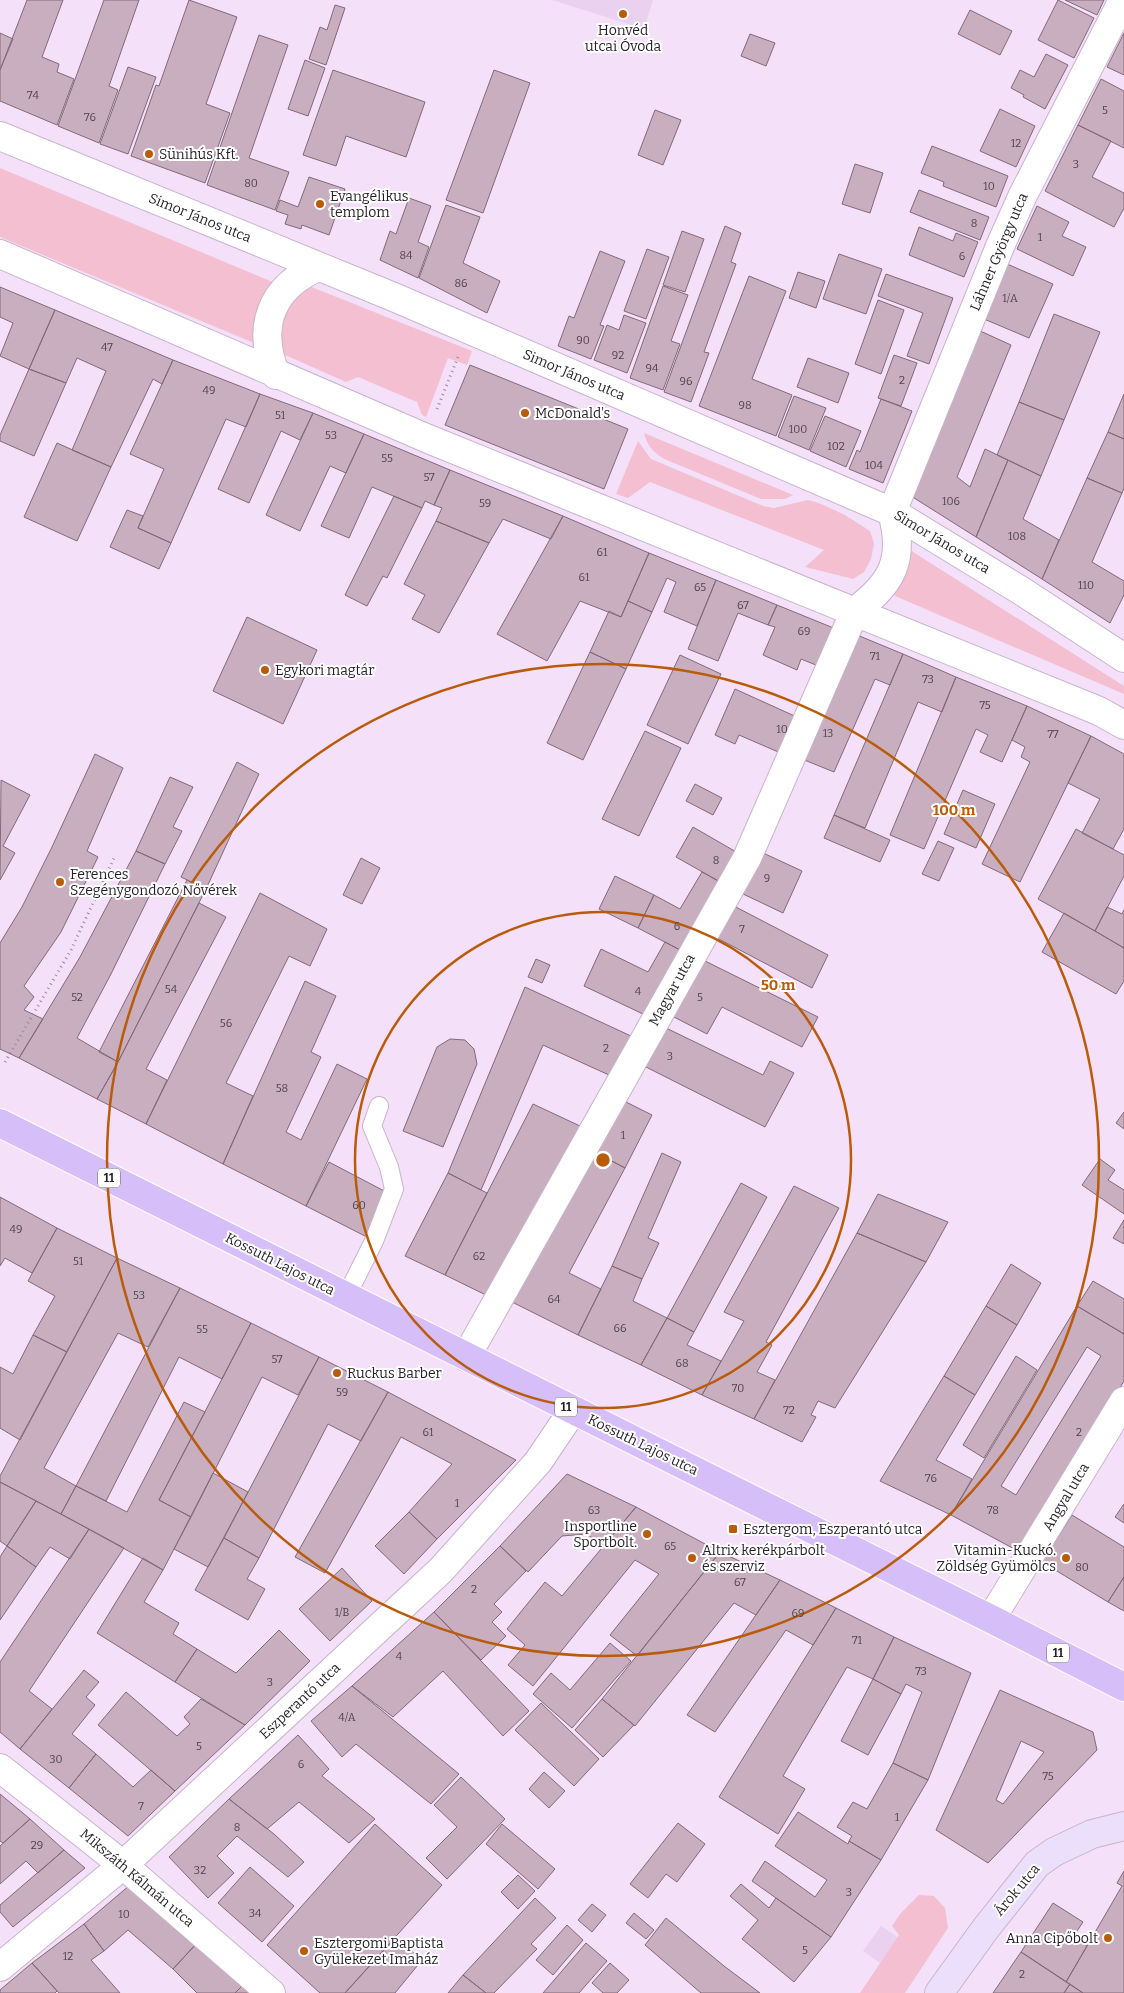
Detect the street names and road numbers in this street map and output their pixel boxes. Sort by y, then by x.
street label: Simor János utca [146,190,254,246]
street label: Láhner György utca [966,190,1032,314]
street label: Simor János utca [520,346,628,404]
street label: Simor János utca [891,507,993,578]
street label: Magyar utca [645,951,699,1029]
road number: 11 [98,1168,120,1188]
street label: Kossuth Lajos utca [222,1229,338,1299]
road number: 11 [555,1398,577,1416]
street label: Kossuth Lajos utca [585,1411,701,1479]
street label: Angyal utca [1039,1460,1093,1534]
road number: 11 [1047,1644,1069,1662]
street label: Eszperantó utca [256,1659,344,1743]
street label: Mikszáth Kálmán utca [77,1825,198,1931]
street label: Árok utca [990,1860,1044,1919]

